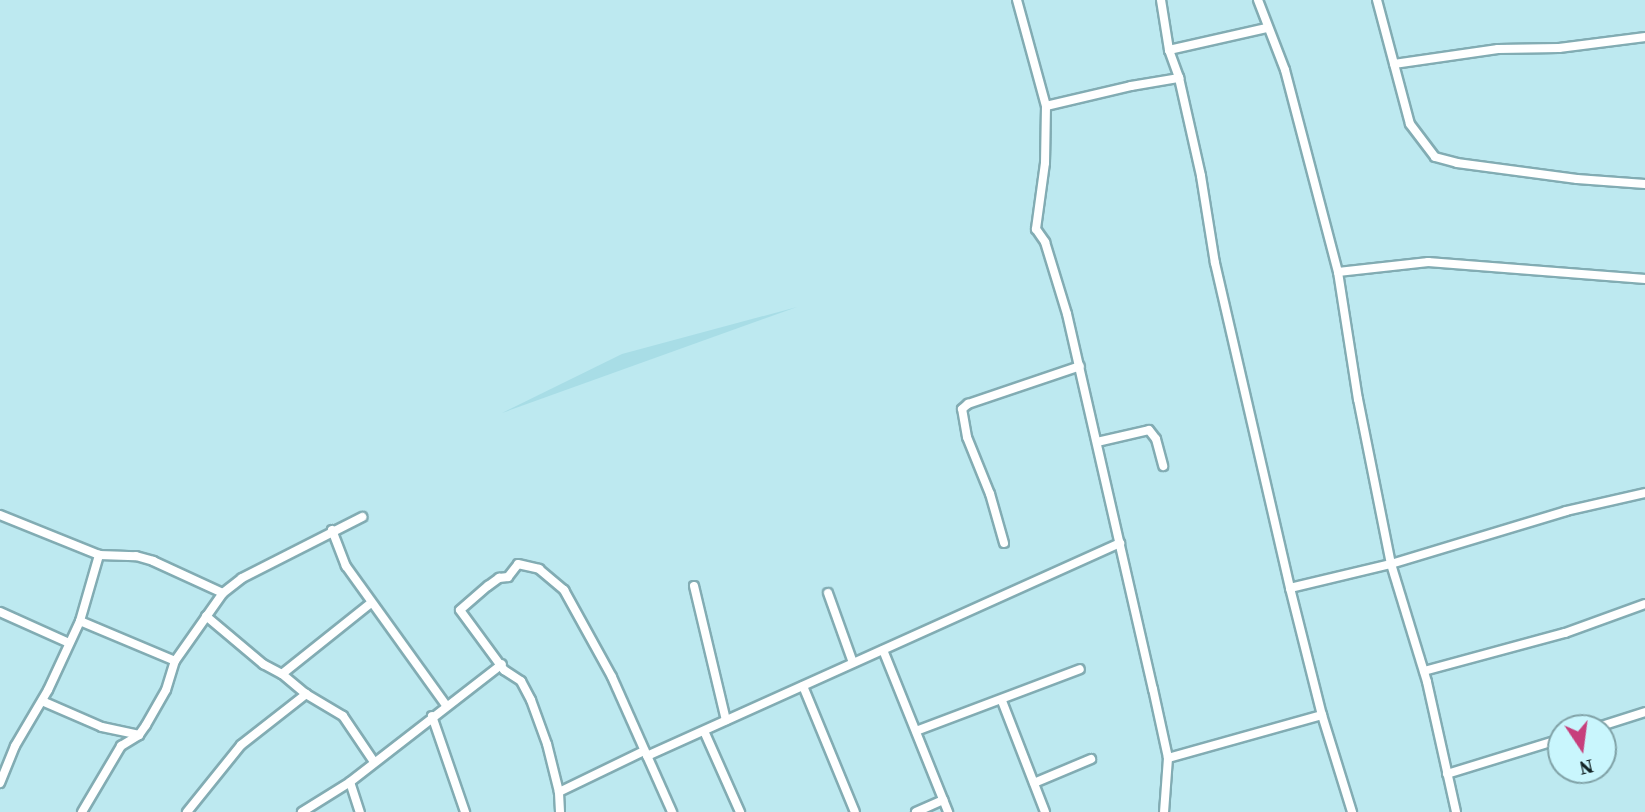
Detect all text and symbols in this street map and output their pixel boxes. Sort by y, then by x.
north arrow [1547,714,1617,784]
text: N [1577,753,1596,782]

